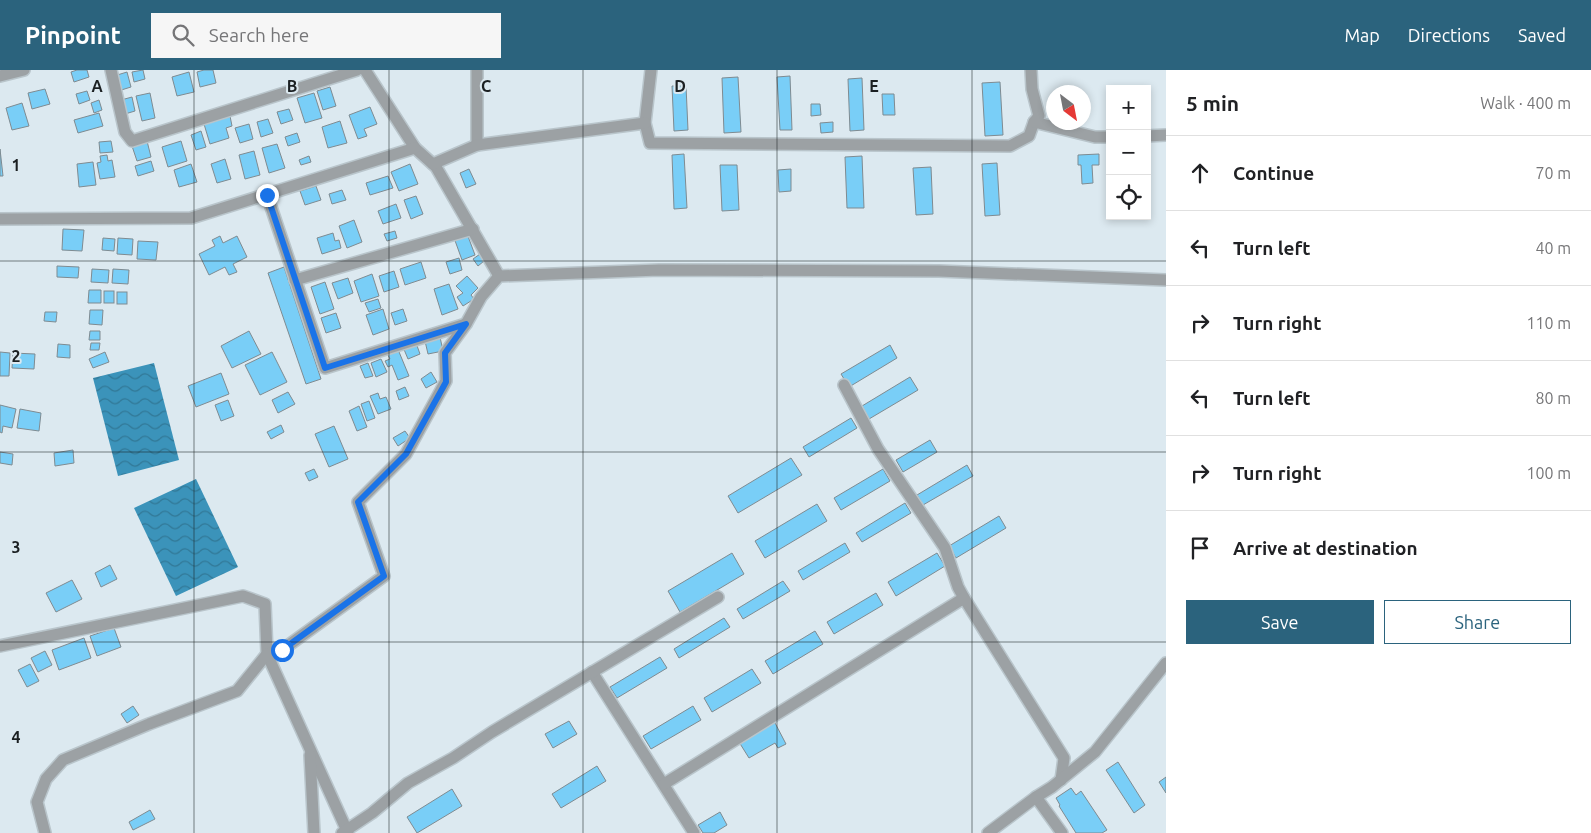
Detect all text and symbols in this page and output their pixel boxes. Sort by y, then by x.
search box [151,13,501,58]
icon: search [169,21,197,49]
text: Pinpoint [25,22,121,49]
text: Search here [209,24,309,46]
text: Map [1344,25,1380,45]
text: Directions [1408,25,1490,45]
text: Saved [1518,25,1566,45]
text: A [91,77,103,95]
text: B [287,77,297,95]
text: C [481,77,491,95]
text: D [674,77,686,95]
text: E [869,77,879,95]
north arrow [1046,85,1091,130]
map controls [1106,85,1151,220]
button: + [1106,85,1151,130]
text: 5 min [1186,91,1239,115]
text: Walk · 400 m [1480,94,1571,112]
button: − [1106,130,1151,175]
text: 1 [11,156,21,174]
icon: ahead [1186,159,1214,187]
text: Continue [1233,162,1314,184]
text: 70 m [1535,164,1571,182]
button: locate [1106,175,1151,220]
route end [256,184,279,207]
icon: left [1186,234,1214,262]
text: Turn left [1233,237,1311,259]
text: 40 m [1535,239,1571,257]
icon: right [1186,309,1214,337]
text: Turn right [1233,312,1321,334]
text: 110 m [1526,314,1571,332]
text: 2 [11,347,21,365]
icon: left [1186,384,1214,412]
text: Turn left [1233,387,1311,409]
text: 80 m [1535,389,1571,407]
icon: right [1186,459,1214,487]
text: Turn right [1233,462,1321,484]
text: 100 m [1526,464,1571,482]
icon: arrive [1186,534,1214,562]
text: Arrive at destination [1233,537,1418,559]
text: 3 [11,538,21,556]
button: Save [1186,600,1374,644]
button: Share [1384,600,1571,644]
route start [271,639,294,662]
text: 4 [11,728,21,746]

